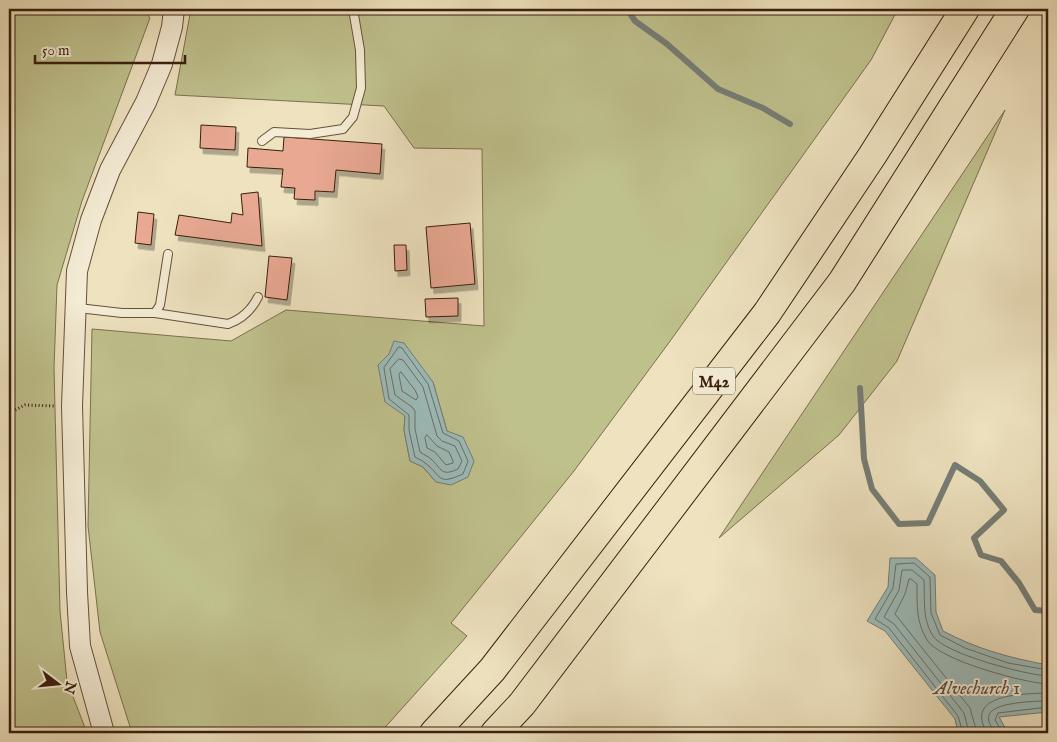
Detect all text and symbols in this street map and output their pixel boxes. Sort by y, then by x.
scale bar [35,32,185,64]
text: 50 m [42,41,70,60]
road number: M42 [693,368,735,394]
north arrow [32,660,82,710]
water label: Alvechurch 1 [932,677,1020,701]
text: N [59,678,80,696]

